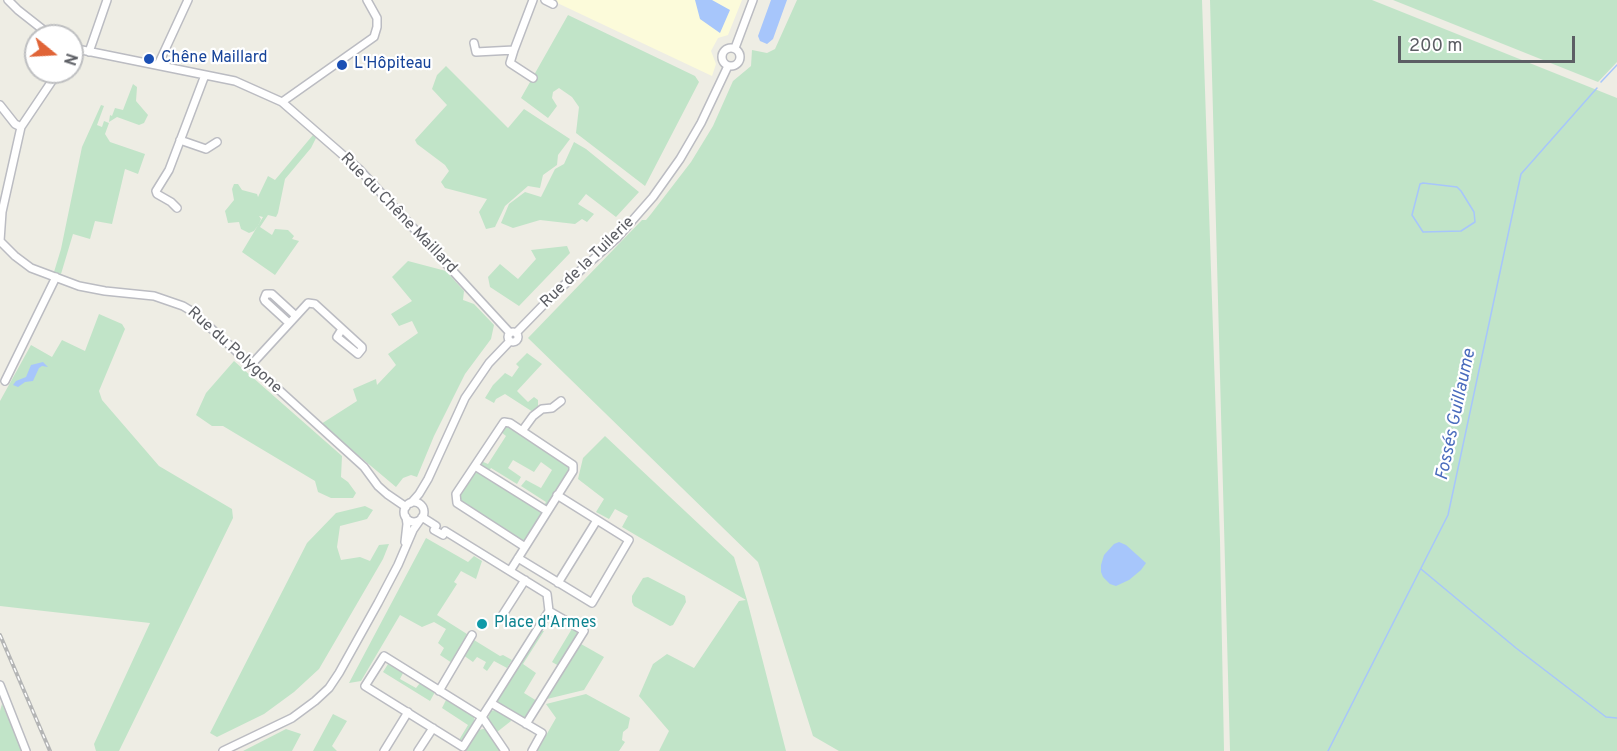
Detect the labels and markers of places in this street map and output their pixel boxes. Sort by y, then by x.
place label: Chêne Maillard [161,49,268,69]
marker: Chêne Maillard [142,52,156,66]
place label: L'Hôpiteau [354,55,432,75]
marker: L'Hôpiteau [335,58,349,72]
place label: Place d'Armes [494,614,597,634]
marker: Place d'Armes [475,617,489,631]

